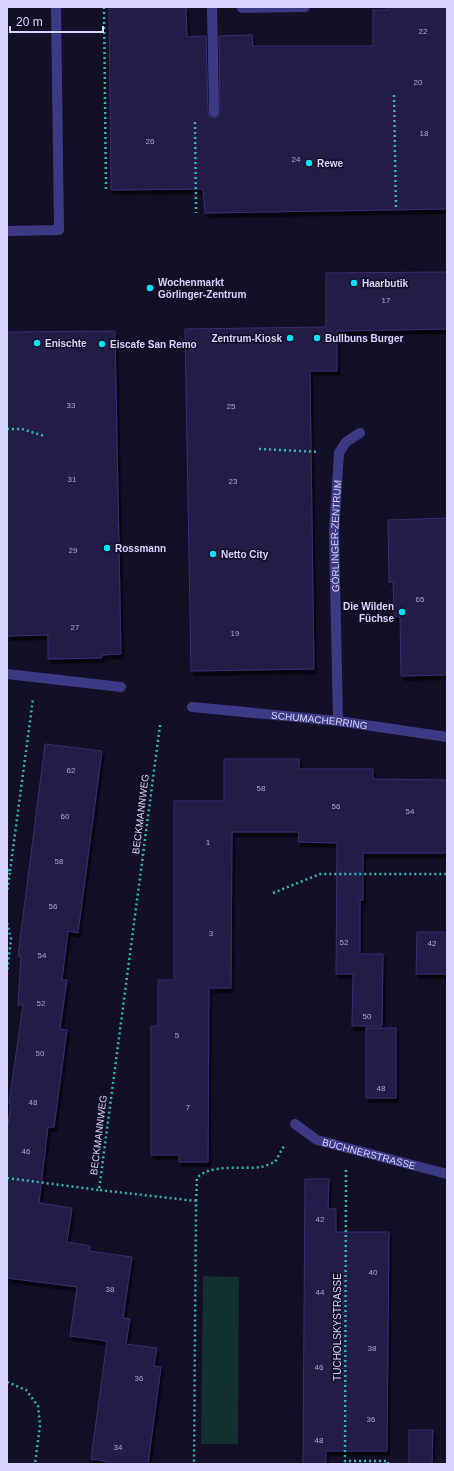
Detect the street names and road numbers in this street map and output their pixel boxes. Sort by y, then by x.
street label: GÖRLINGER-ZENTRUM [329,480,343,592]
street label: SCHUMACHERRING [271,710,368,731]
street label: BECKMANNWEG [130,773,151,855]
street label: BECKMANNWEG [88,1094,109,1176]
street label: BÜCHNERSTRASSE [321,1137,417,1172]
street label: TUCHOLSKYSTRASSE [332,1273,343,1381]

